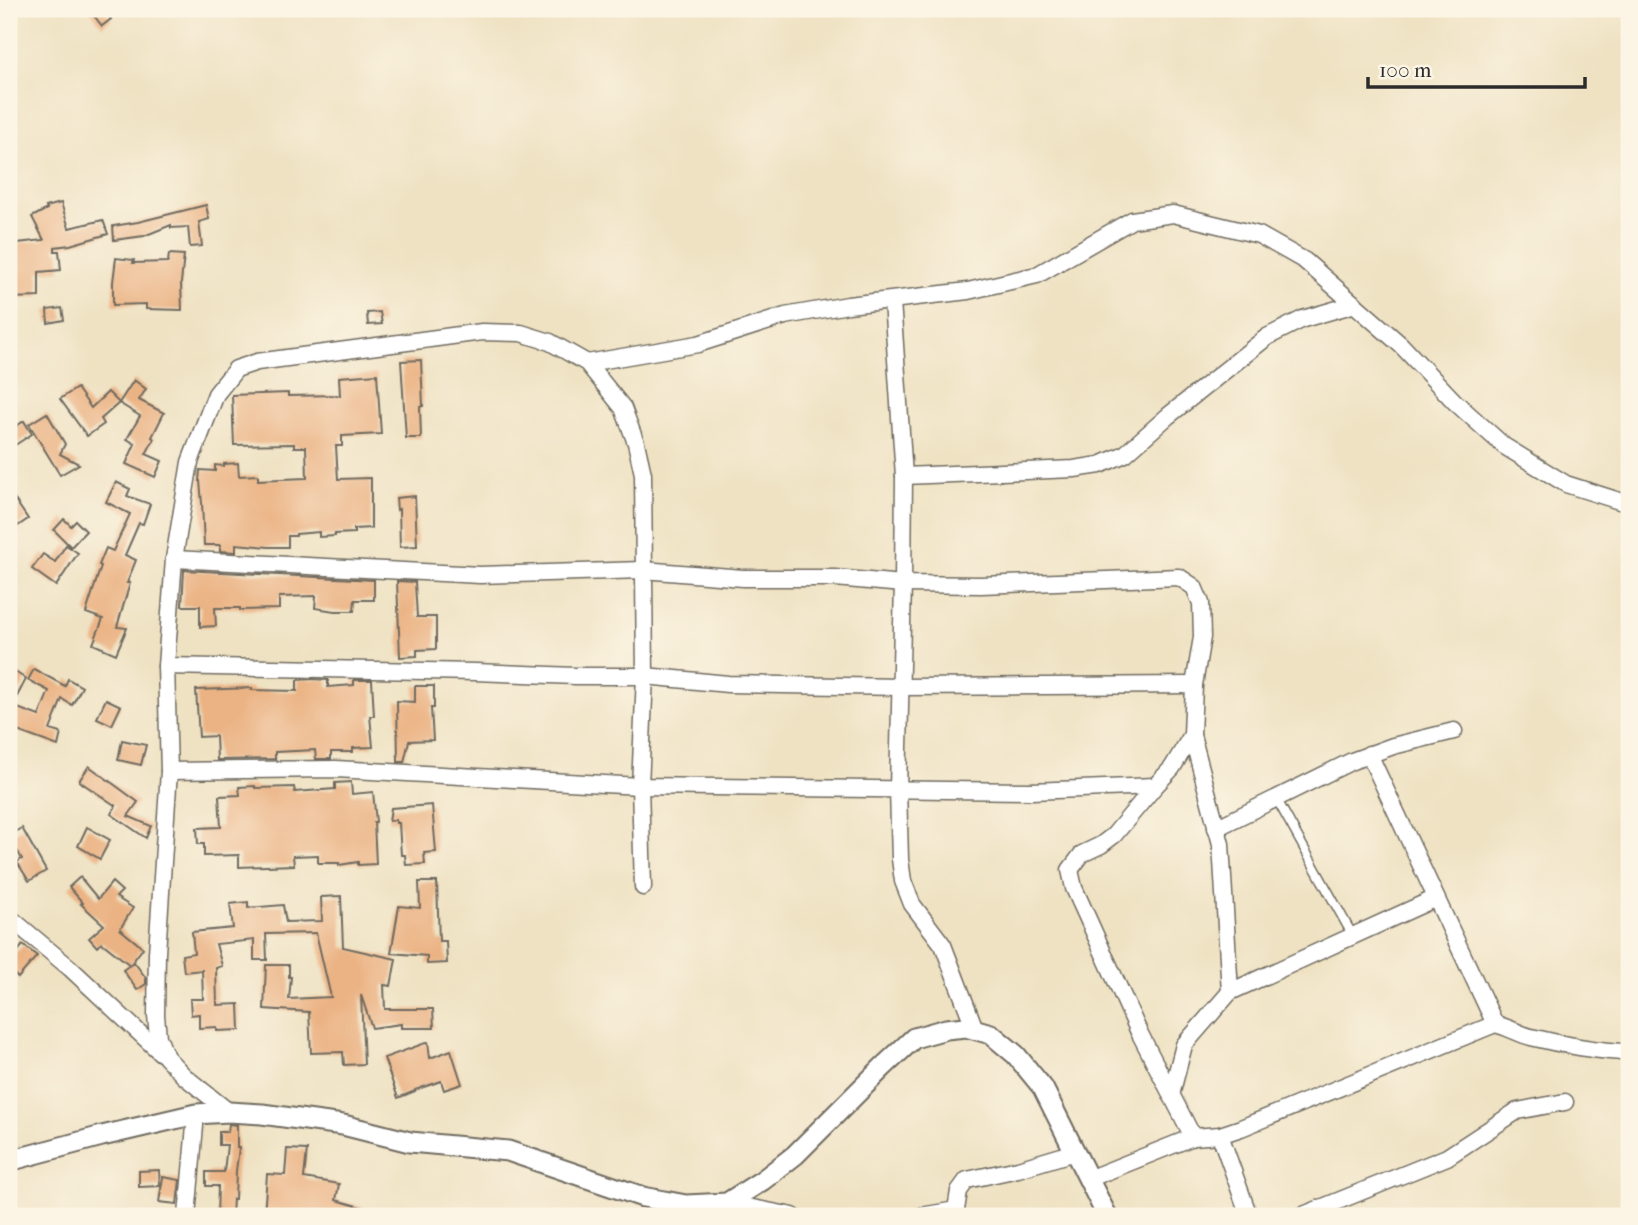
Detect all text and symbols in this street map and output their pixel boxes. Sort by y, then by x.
scale bar [1368,46,1586,90]
text: 100 m [1379,58,1432,82]

